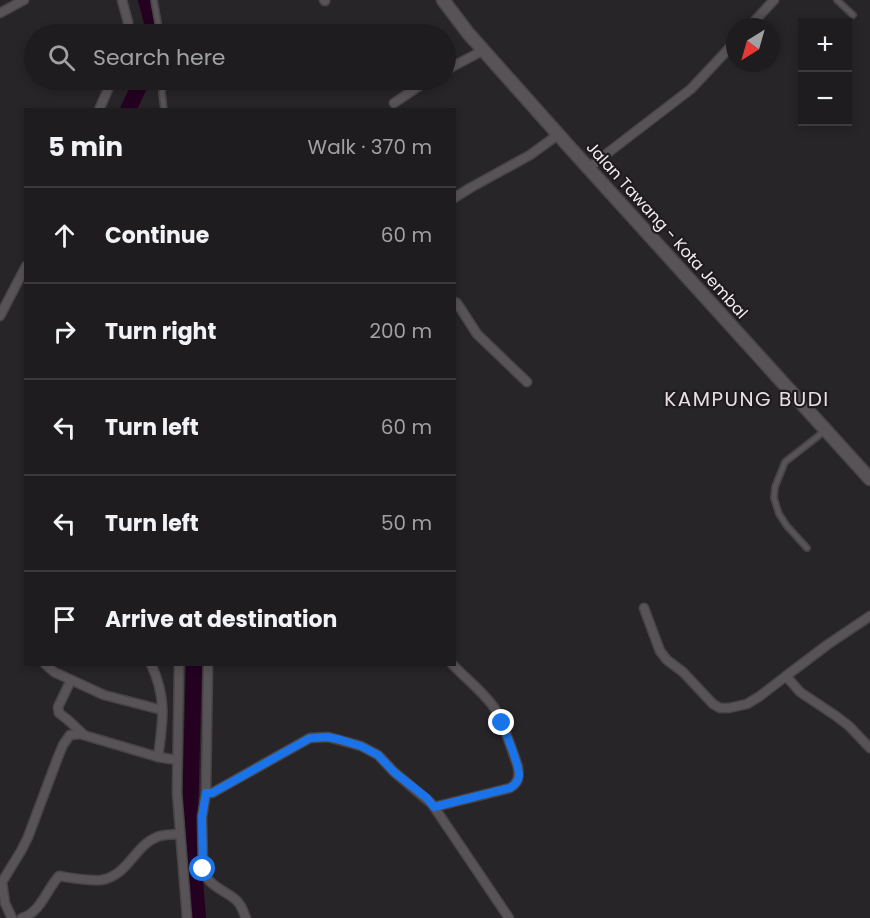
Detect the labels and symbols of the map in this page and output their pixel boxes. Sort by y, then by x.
north arrow [726,18,780,72]
street label: Jalan Tawang - Kota Jembal [581,136,753,324]
district label: KAMPUNG BUDI [664,385,830,413]
route end [488,709,514,735]
route start [189,855,215,881]

